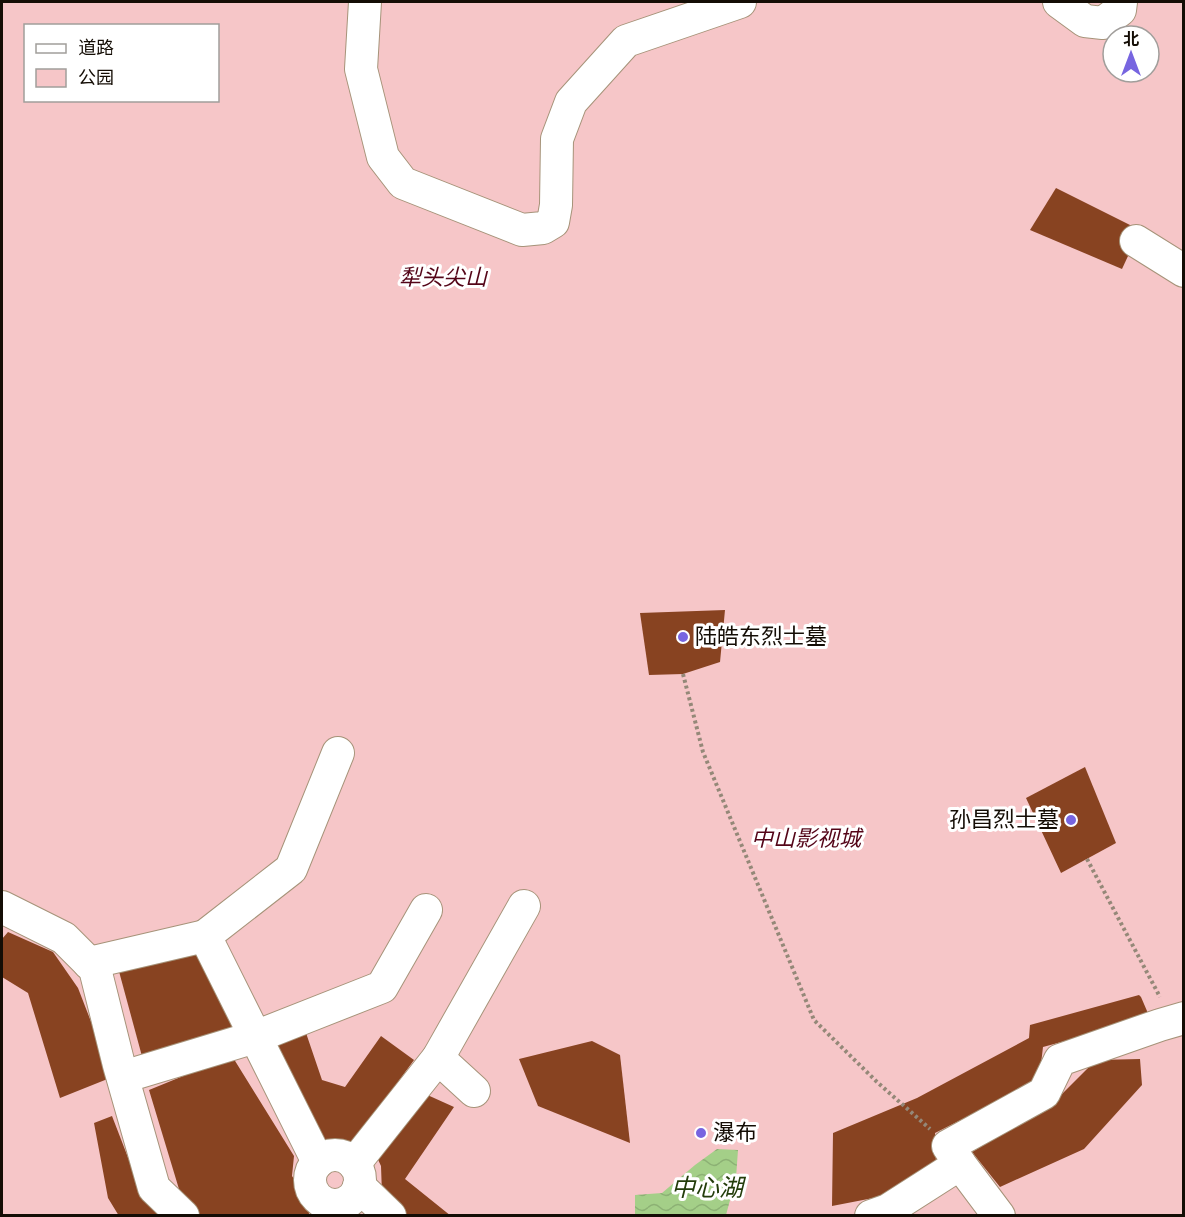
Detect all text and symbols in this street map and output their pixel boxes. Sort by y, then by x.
legend [24,24,219,102]
north arrow [1101,24,1161,84]
text: 北 [1123,28,1139,52]
text: 道路 [78,35,114,62]
text: 公园 [78,65,114,92]
park label: 犁头尖山 [399,262,489,295]
place label: 陆皓东烈士墓 [695,621,827,654]
marker: 陆皓东烈士墓 [676,630,690,644]
place label: 孙昌烈士墓 [949,804,1059,837]
marker: 孙昌烈士墓 [1064,813,1078,827]
park label: 中山影视城 [751,823,864,856]
place label: 瀑布 [713,1117,757,1150]
marker: 瀑布 [694,1126,708,1140]
water label: 中心湖 [671,1171,747,1207]

